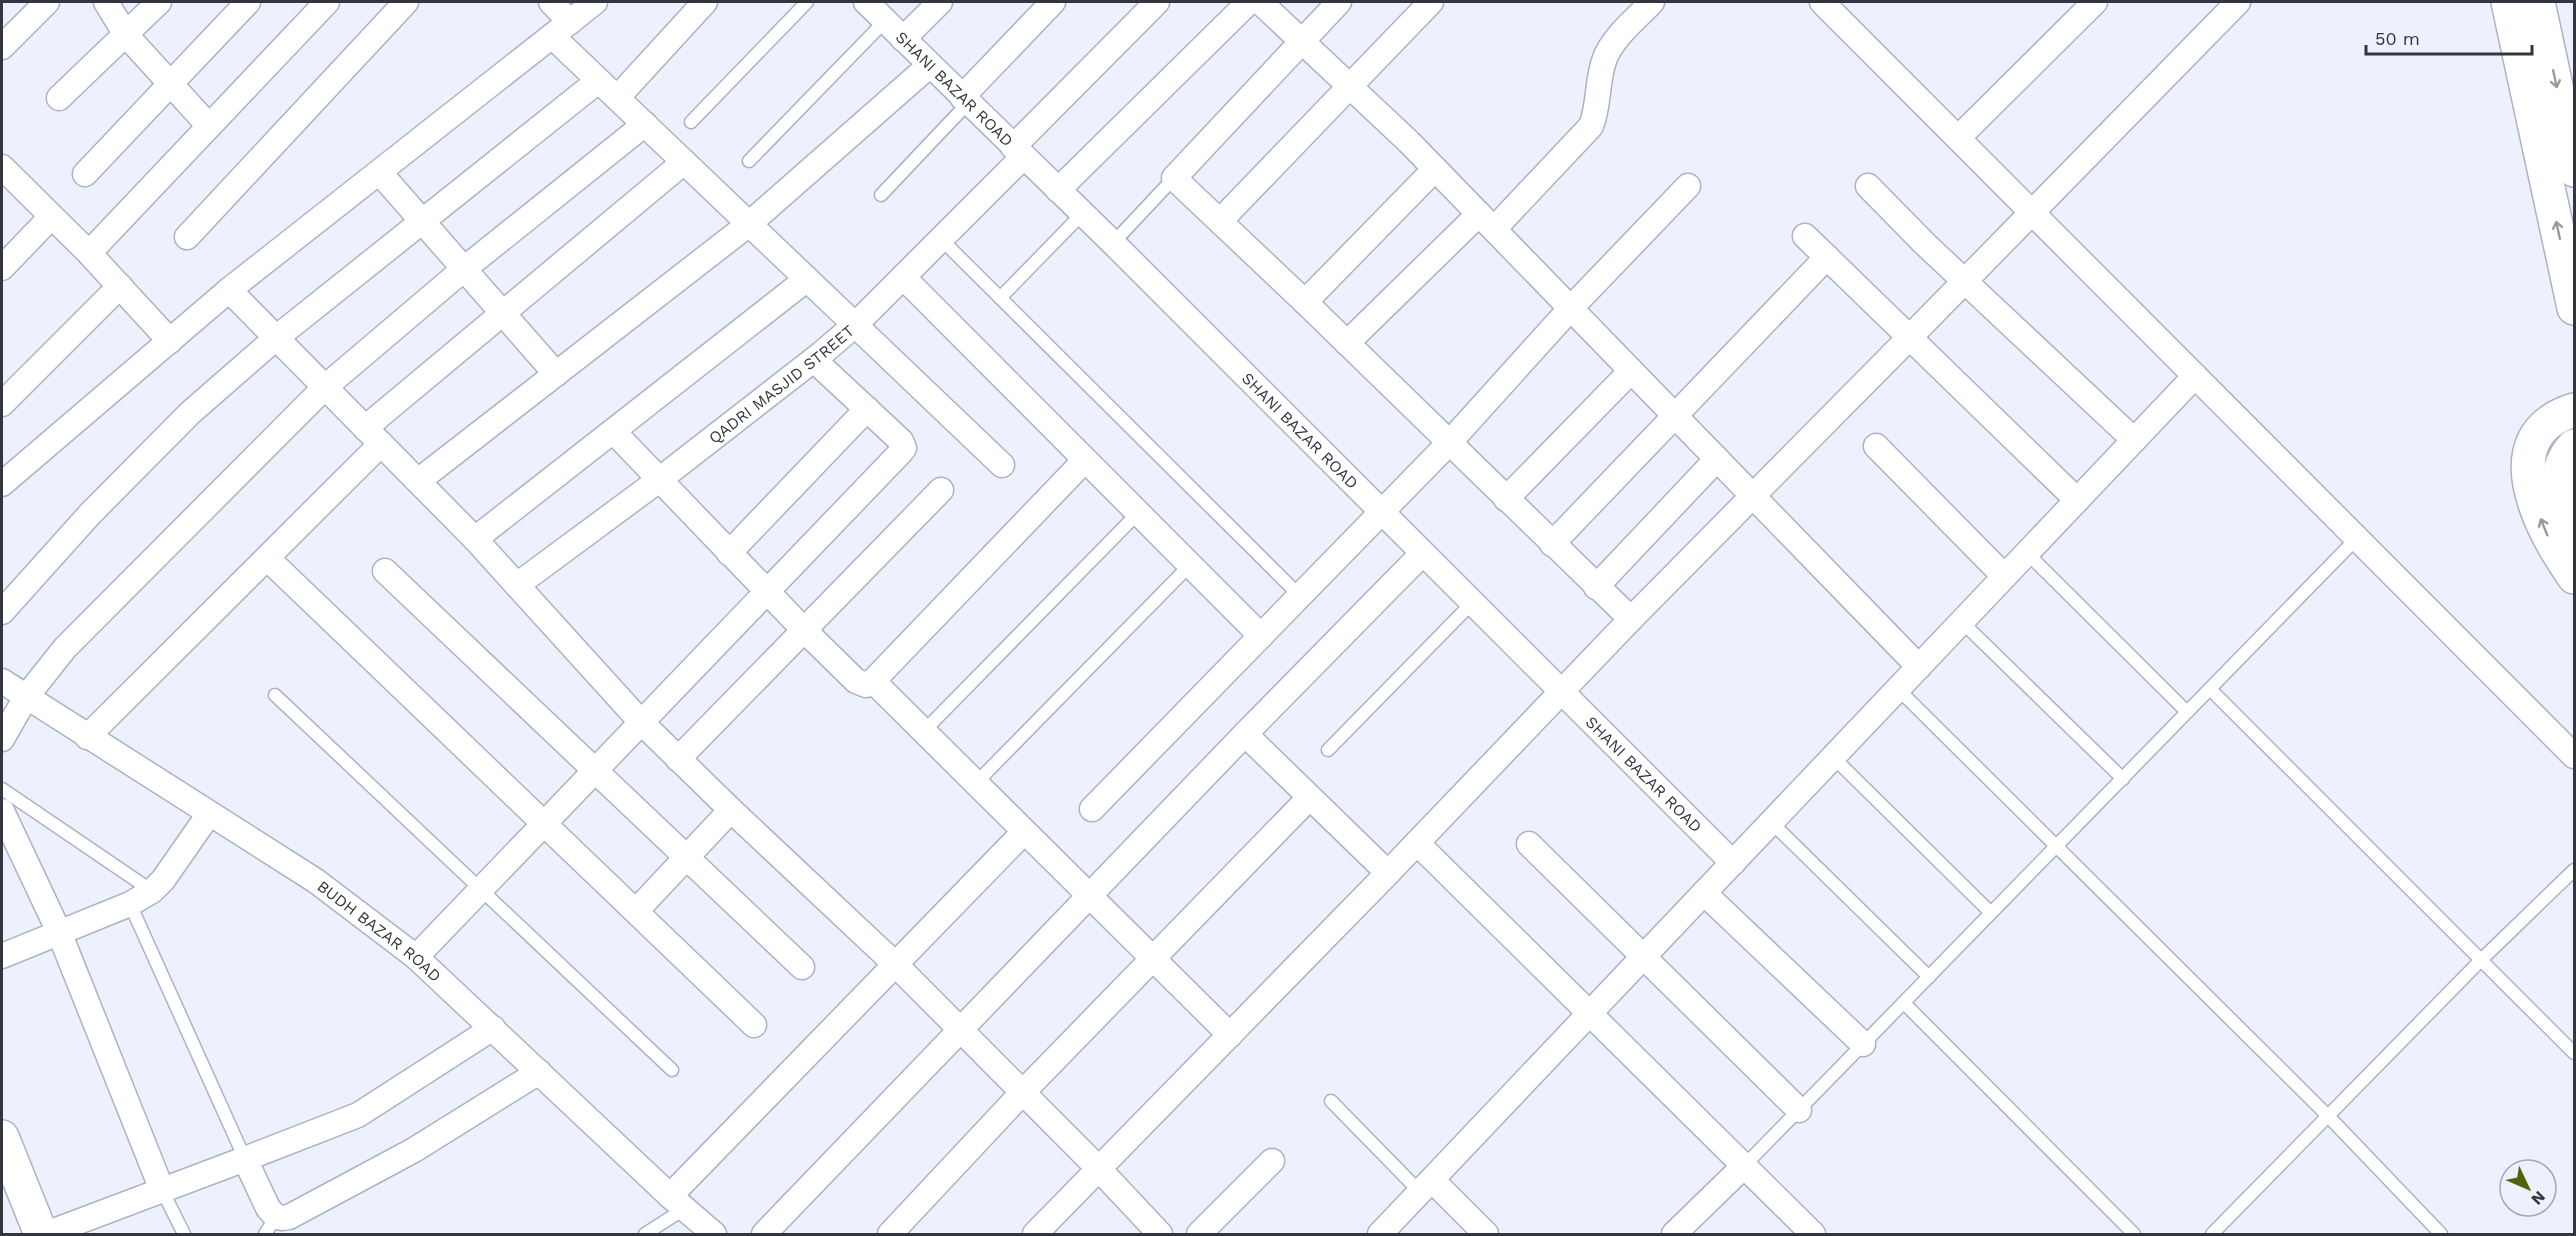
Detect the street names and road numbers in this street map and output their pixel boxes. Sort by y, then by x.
street label: SHANI BAZAR ROAD [892,28,1017,150]
street label: QADRI MASJID STREET [705,321,858,448]
street label: SHANI BAZAR ROAD [1238,369,1362,493]
street label: SHANI BAZAR ROAD [1582,712,1706,836]
street label: BUDH BAZAR ROAD [314,877,445,986]

